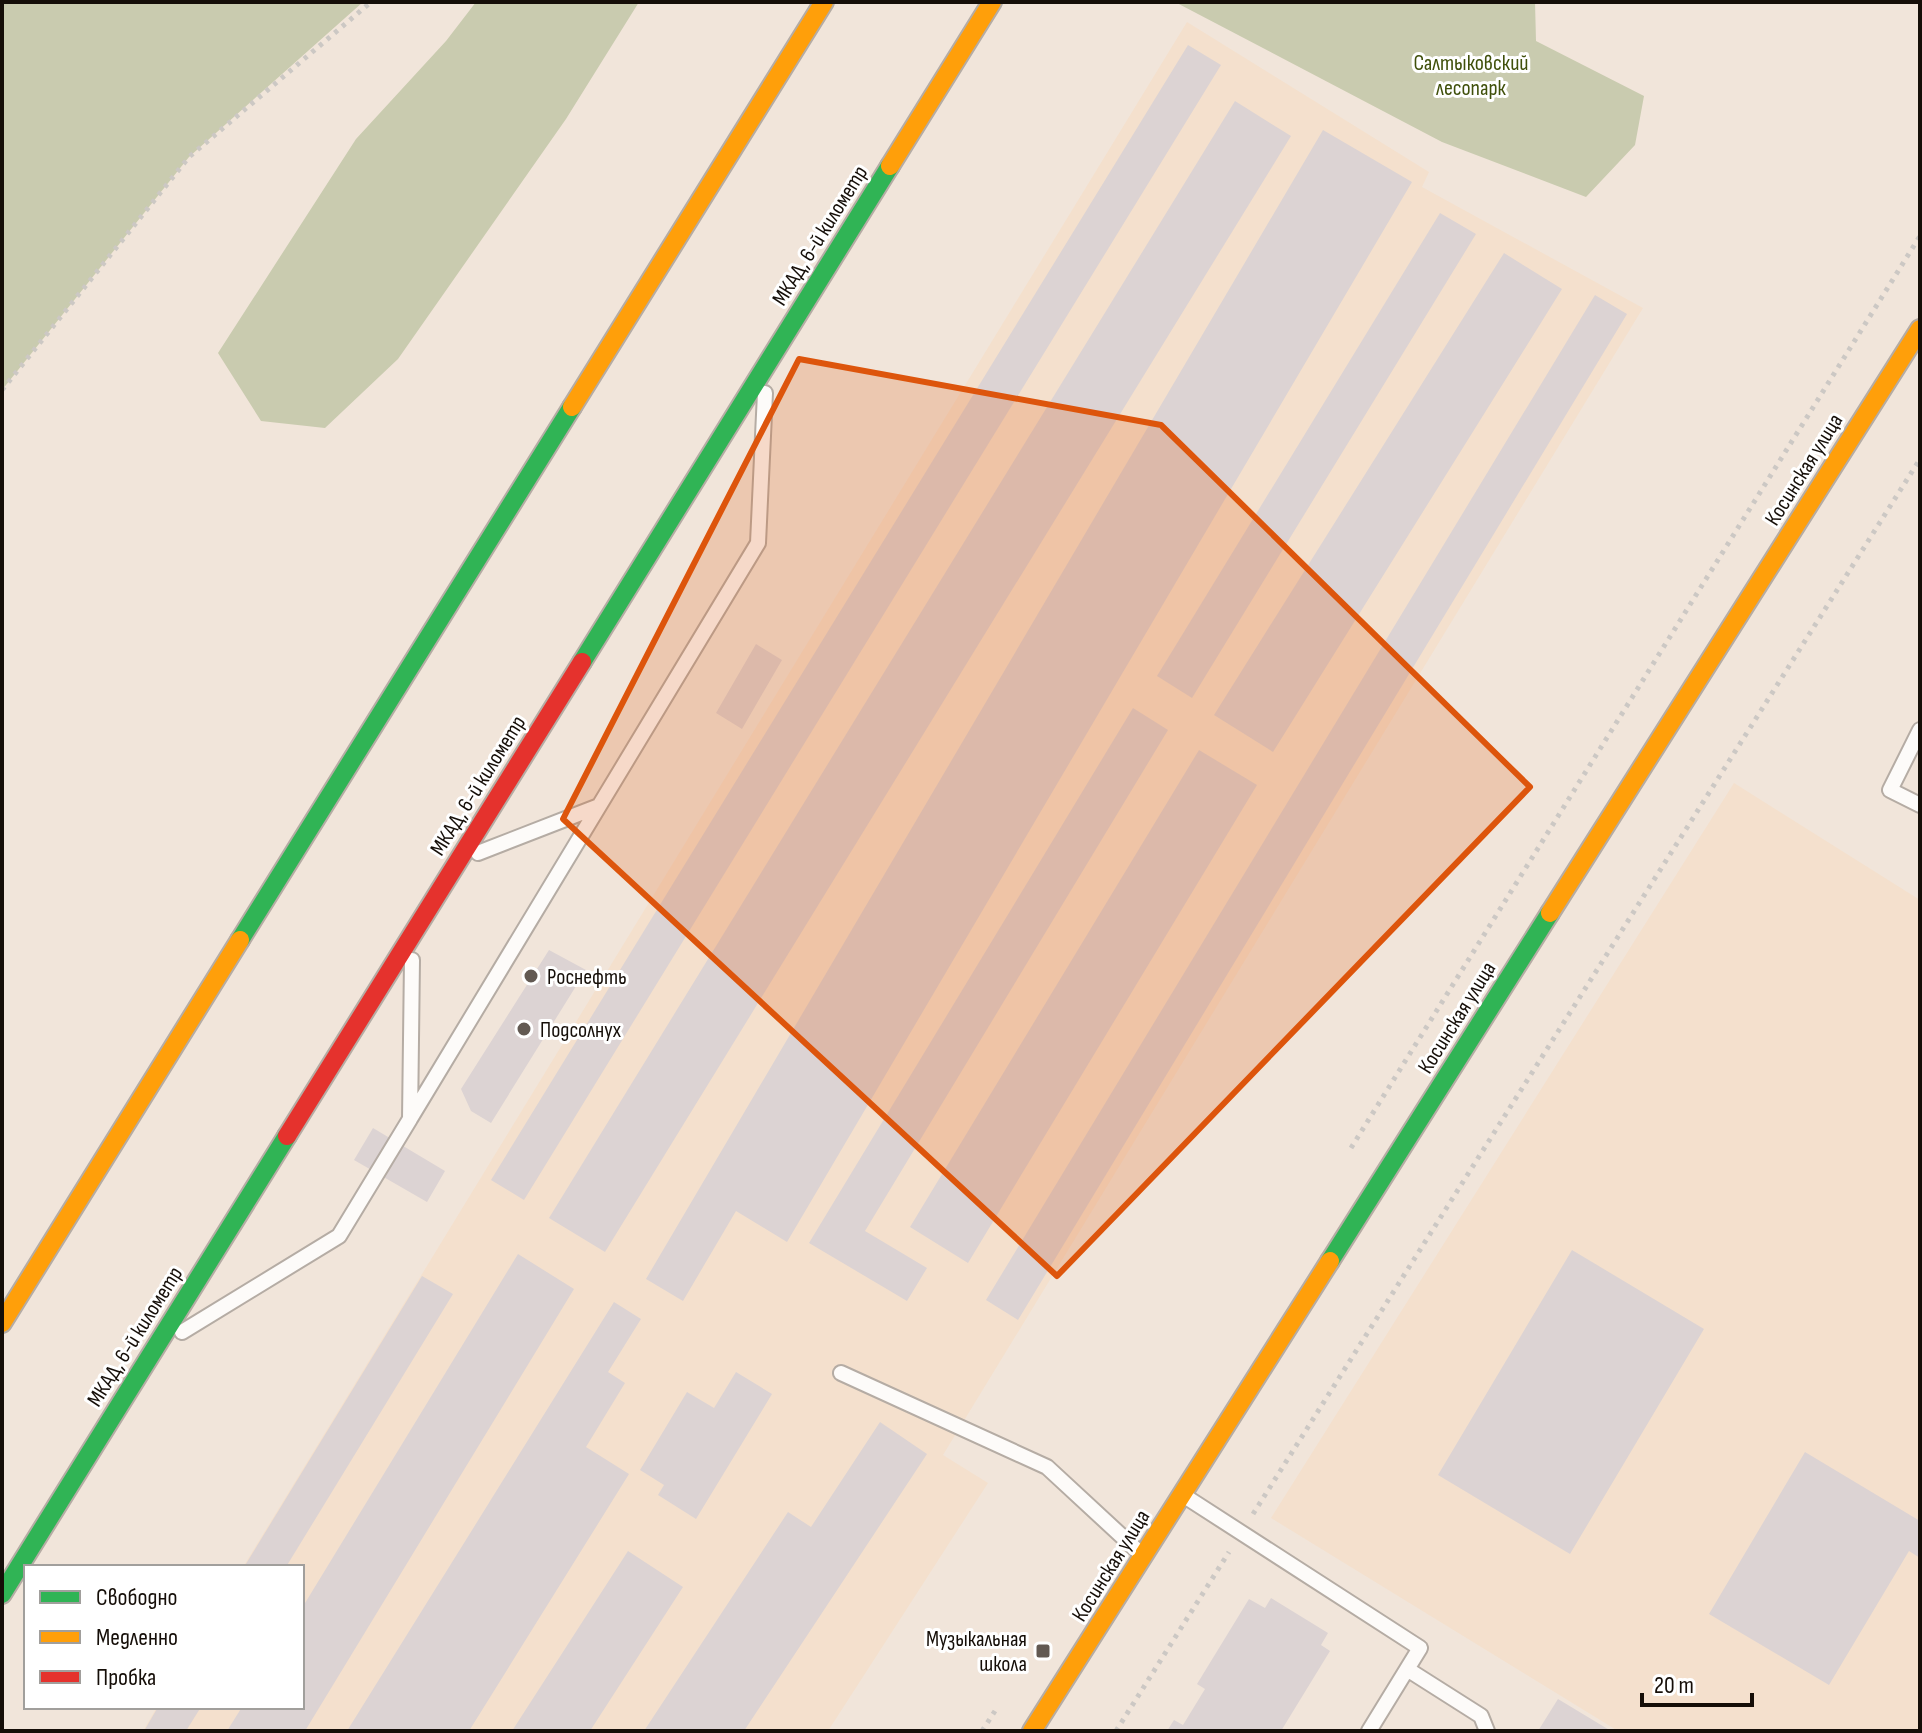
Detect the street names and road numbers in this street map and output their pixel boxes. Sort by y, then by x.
street label: МКАД, 6-й километр [766,161,874,311]
street label: Косинская улица [1759,409,1849,531]
street label: МКАД, 6-й километр [424,711,532,861]
street label: Косинская улица [1412,957,1502,1079]
street label: МКАД, 6-й километр [81,1262,189,1412]
street label: Косинская улица [1066,1505,1156,1627]

